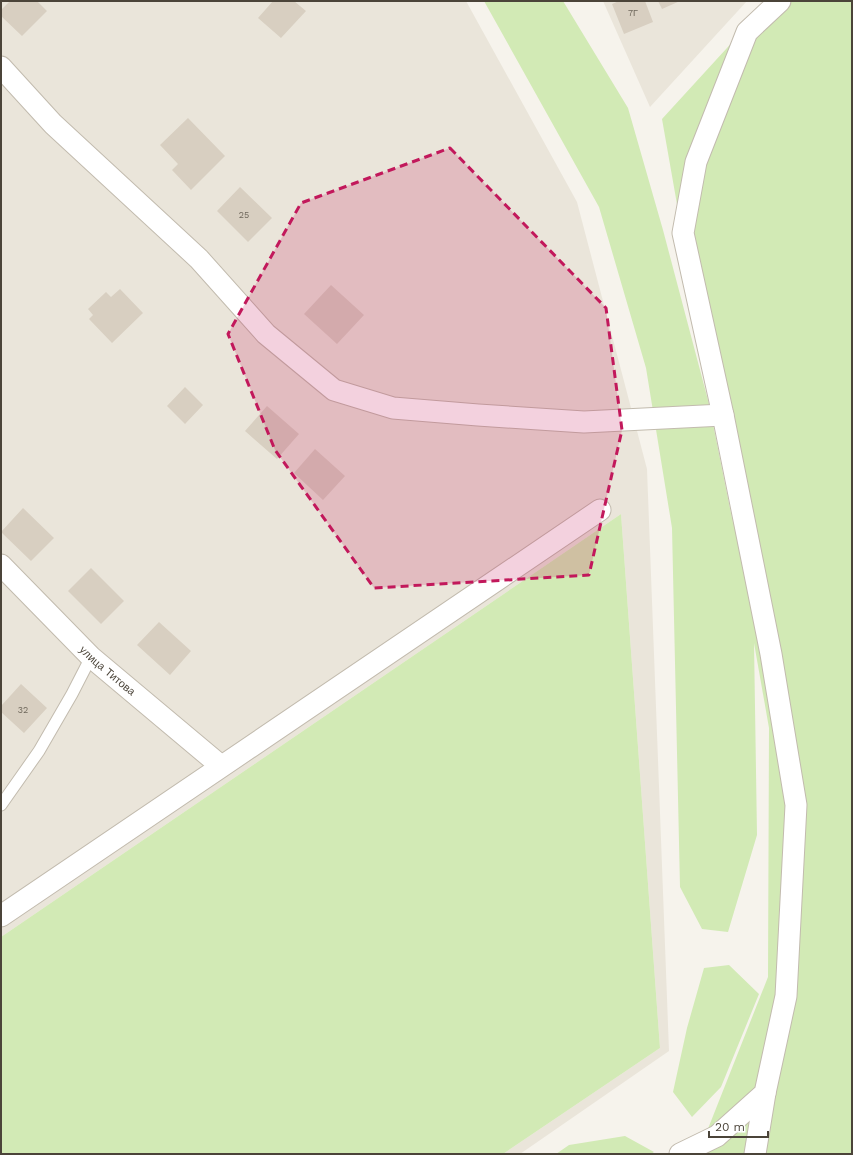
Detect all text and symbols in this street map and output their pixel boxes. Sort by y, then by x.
house number: 7Г [628,8,638,18]
house number: 25 [239,210,249,220]
street label: улица Титова [77,643,139,699]
house number: 32 [18,705,28,715]
scale bar [709,1113,768,1139]
text: 20 m [715,1120,745,1134]

